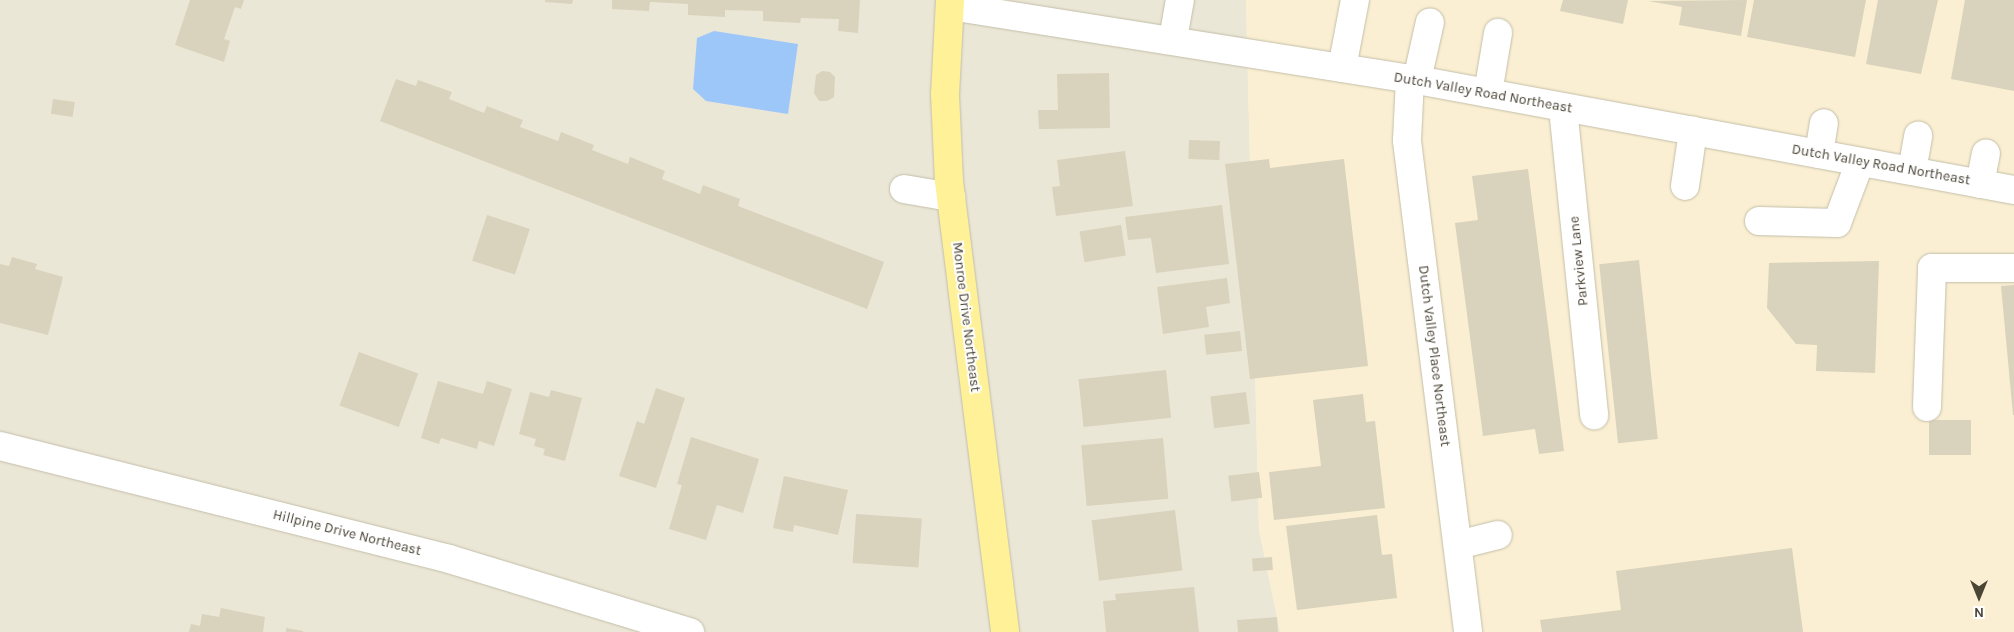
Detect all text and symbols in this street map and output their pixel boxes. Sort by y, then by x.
street label: Dutch Valley Road Northeast [1392,69,1574,117]
street label: Dutch Valley Road Northeast [1790,141,1972,189]
street label: Parkview Lane [1566,215,1592,307]
street label: Monroe Drive Northeast [948,241,984,393]
street label: Dutch Valley Place Northeast [1415,264,1453,448]
street label: Hillpine Drive Northeast [271,506,423,560]
north arrow [1954,572,2004,622]
text: N [1974,604,1984,621]

